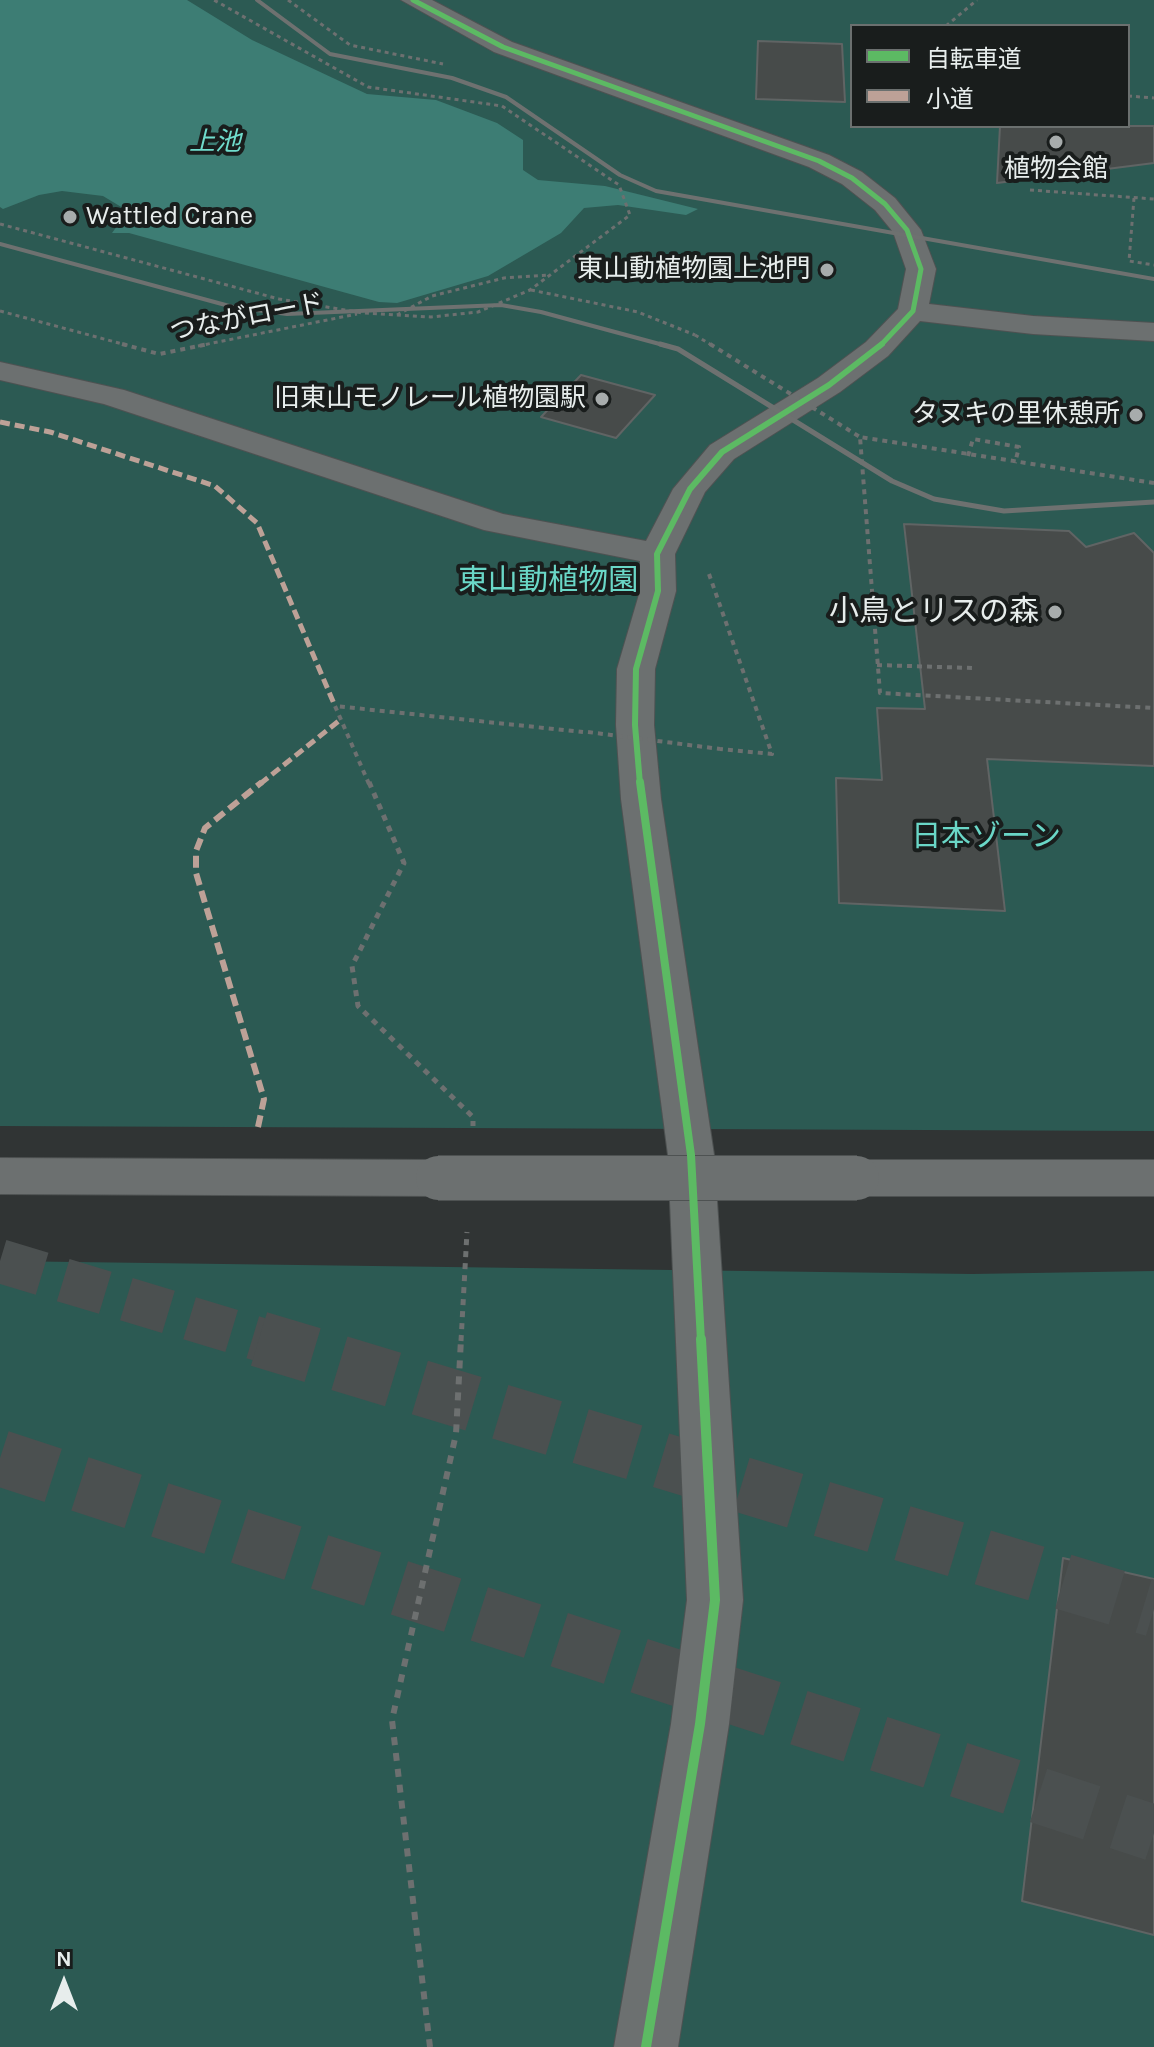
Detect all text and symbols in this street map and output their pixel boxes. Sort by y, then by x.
legend [850,24,1130,128]
text: 自転車道 [926,45,1022,73]
text: 小道 [926,85,974,113]
water label: 上池 [189,127,241,159]
marker: 植物会館 [1047,133,1065,151]
place label: 植物会館 [1004,154,1108,186]
place label: Wattled Crane [86,201,253,233]
marker: Wattled Crane [61,208,79,226]
place label: 東山動植物園上池門 [577,254,811,286]
marker: 東山動植物園上池門 [818,261,836,279]
street label: つながロード [167,288,327,348]
place label: 旧東山モノレール植物園駅 [274,383,586,415]
marker: 旧東山モノレール植物園駅 [593,390,611,408]
place label: タヌキの里休憩所 [912,399,1120,431]
marker: タヌキの里休憩所 [1127,406,1145,424]
park label: 東山動植物園 [458,563,638,599]
place label: 小鳥とリスの森 [829,594,1039,630]
marker: 小鳥とリスの森 [1046,603,1064,621]
park label: 日本ゾーン [911,819,1061,855]
north arrow [24,1943,104,2023]
text: N [56,1946,72,1972]

